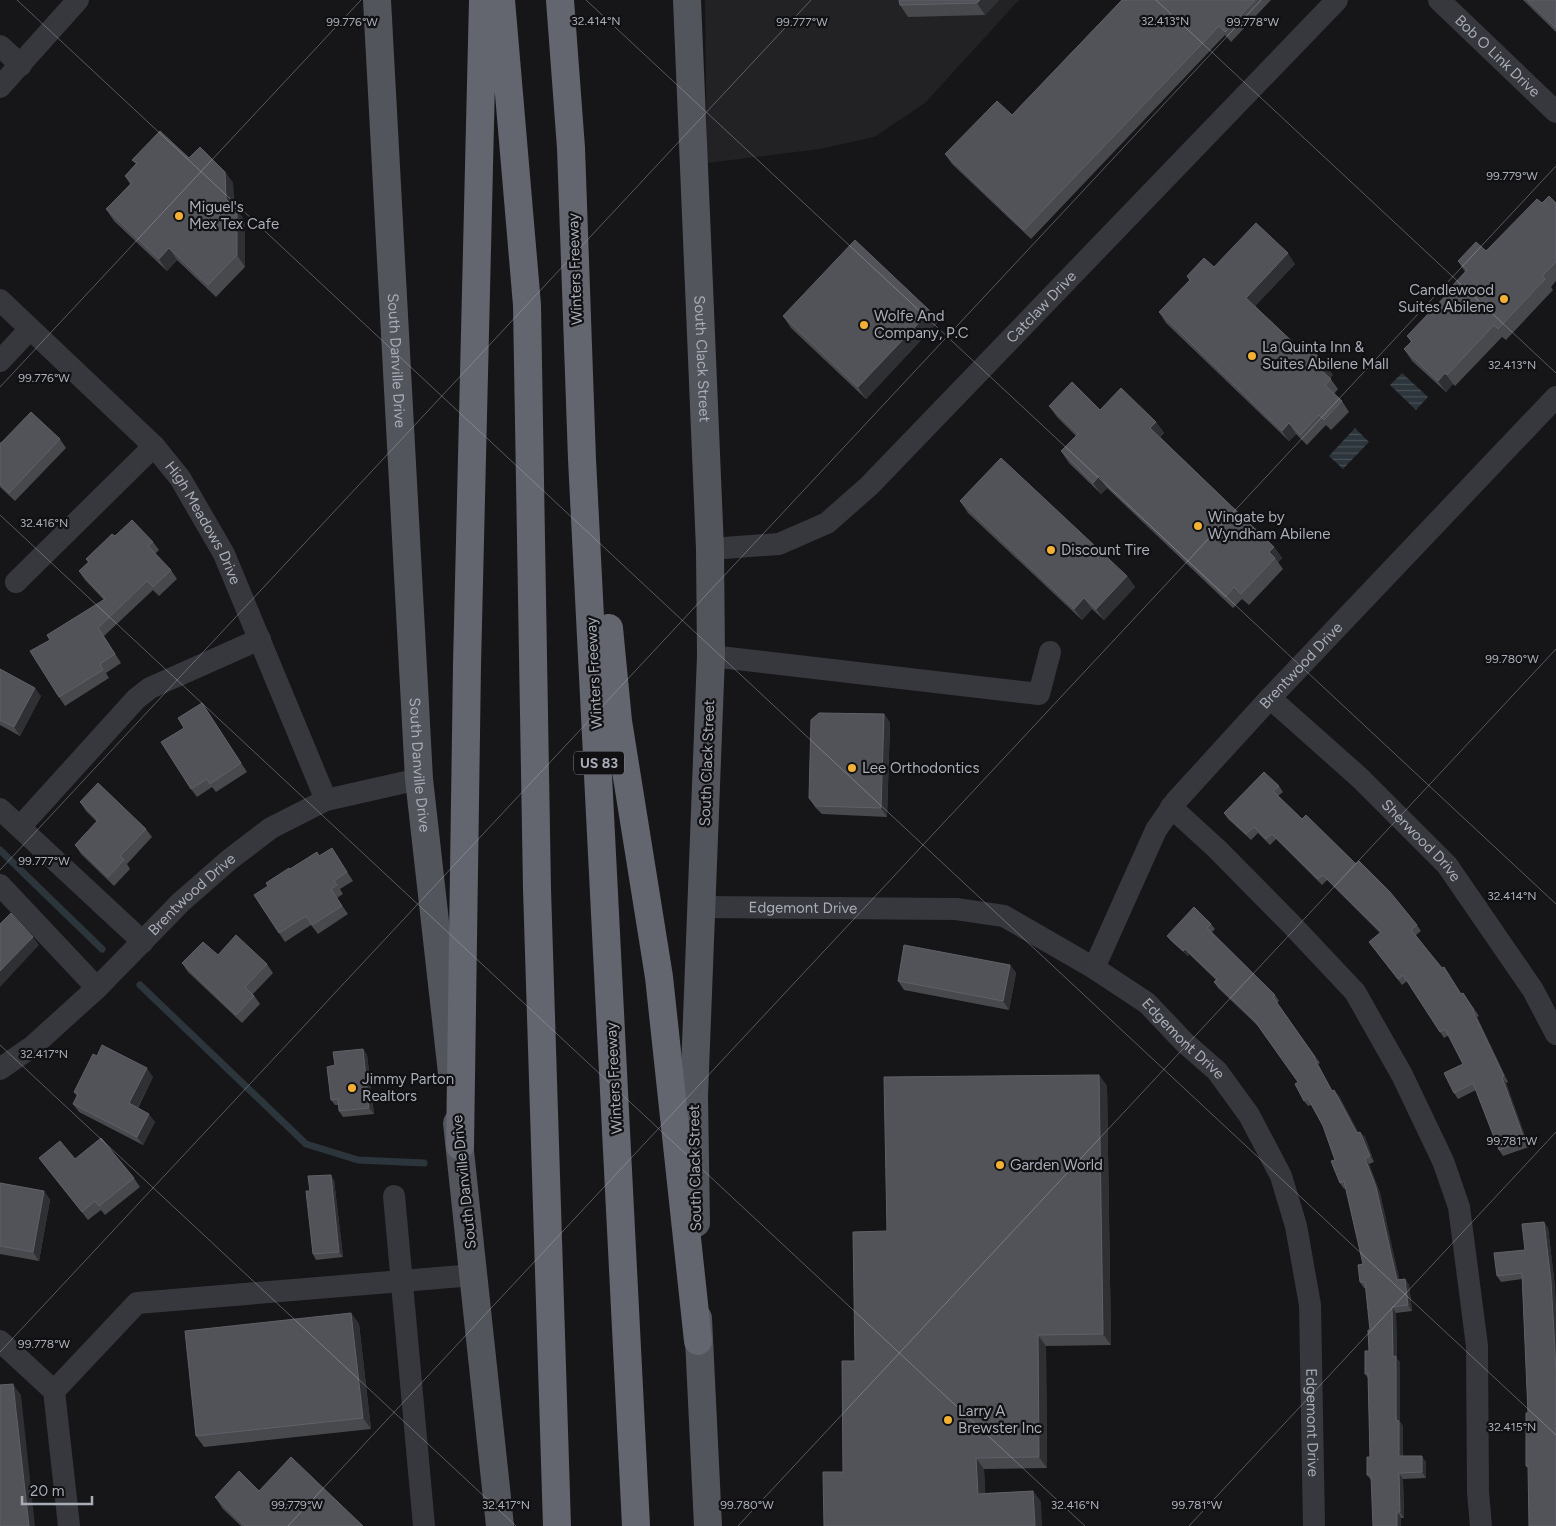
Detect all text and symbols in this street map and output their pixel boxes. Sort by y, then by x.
street label: Bob O Link Drive [1451,11,1544,101]
text: 32.414°N [571,14,621,28]
text: 32.413°N [1141,14,1189,28]
text: 99.776°W [326,15,378,29]
text: 99.777°W [776,15,828,29]
text: 99.778°W [1227,15,1280,29]
text: 99.779°W [1486,169,1538,183]
place label: Miguel's Mex Tex Cafe [189,198,279,233]
marker: Miguel's Mex Tex Cafe [173,210,185,222]
street label: Winters Freeway [564,213,586,325]
street label: Catclaw Drive [1002,267,1080,347]
place label: Candlewood Suites Abilene [1398,281,1494,316]
street label: South Danville Drive [384,293,409,428]
marker: Candlewood Suites Abilene [1498,293,1510,305]
street label: South Clack Street [690,295,714,423]
place label: Wolfe And Company, P.C [874,307,969,342]
marker: Wolfe And Company, P.C [858,319,870,331]
place label: La Quinta Inn & Suites Abilene Mall [1262,338,1389,373]
marker: La Quinta Inn & Suites Abilene Mall [1246,350,1258,362]
text: 32.413°N [1488,358,1536,372]
text: 99.776°W [18,371,70,385]
street label: High Meadows Drive [161,458,245,587]
place label: Wingate by Wyndham Abilene [1208,508,1330,543]
text: 32.416°N [20,516,68,530]
marker: Wingate by Wyndham Abilene [1192,520,1204,532]
place label: Discount Tire [1061,541,1150,559]
marker: Discount Tire [1045,544,1057,556]
street label: Winters Freeway [582,616,606,729]
street label: Brentwood Drive [1256,618,1346,712]
text: 99.780°W [1485,652,1539,666]
street label: South Danville Drive [406,697,434,833]
street label: South Clack Street [696,699,718,827]
road number: US 83 [574,751,624,774]
place label: Lee Orthodontics [862,759,979,777]
marker: Lee Orthodontics [846,762,858,774]
street label: Sherwood Drive [1378,796,1465,885]
street label: Brentwood Drive [144,849,239,939]
text: 99.777°W [18,854,70,868]
text: 32.414°N [1487,889,1537,903]
street label: Edgemont Drive [749,898,857,917]
street label: Edgemont Drive [1138,994,1229,1082]
street label: Winters Freeway [602,1021,626,1134]
text: 32.417°N [20,1047,68,1061]
place label: Jimmy Parton Realtors [362,1070,454,1105]
marker: Jimmy Parton Realtors [346,1082,358,1094]
street label: South Clack Street [685,1104,705,1232]
street label: South Danville Drive [448,1114,480,1250]
text: 99.781°W [1487,1134,1538,1148]
place label: Garden World [1010,1156,1103,1174]
marker: Garden World [994,1159,1006,1171]
text: 99.778°W [18,1337,71,1351]
street label: Edgemont Drive [1302,1368,1322,1477]
place label: Larry A Brewster Inc [958,1402,1042,1437]
marker: Larry A Brewster Inc [942,1414,954,1426]
text: 32.415°N [1488,1420,1536,1434]
scale bar [22,1474,92,1506]
text: 20 m [30,1482,64,1500]
text: 99.779°W [271,1498,323,1512]
text: 32.417°N [482,1498,530,1512]
text: 99.780°W [720,1498,774,1512]
text: 32.416°N [1051,1498,1099,1512]
text: 99.781°W [1172,1498,1223,1512]

